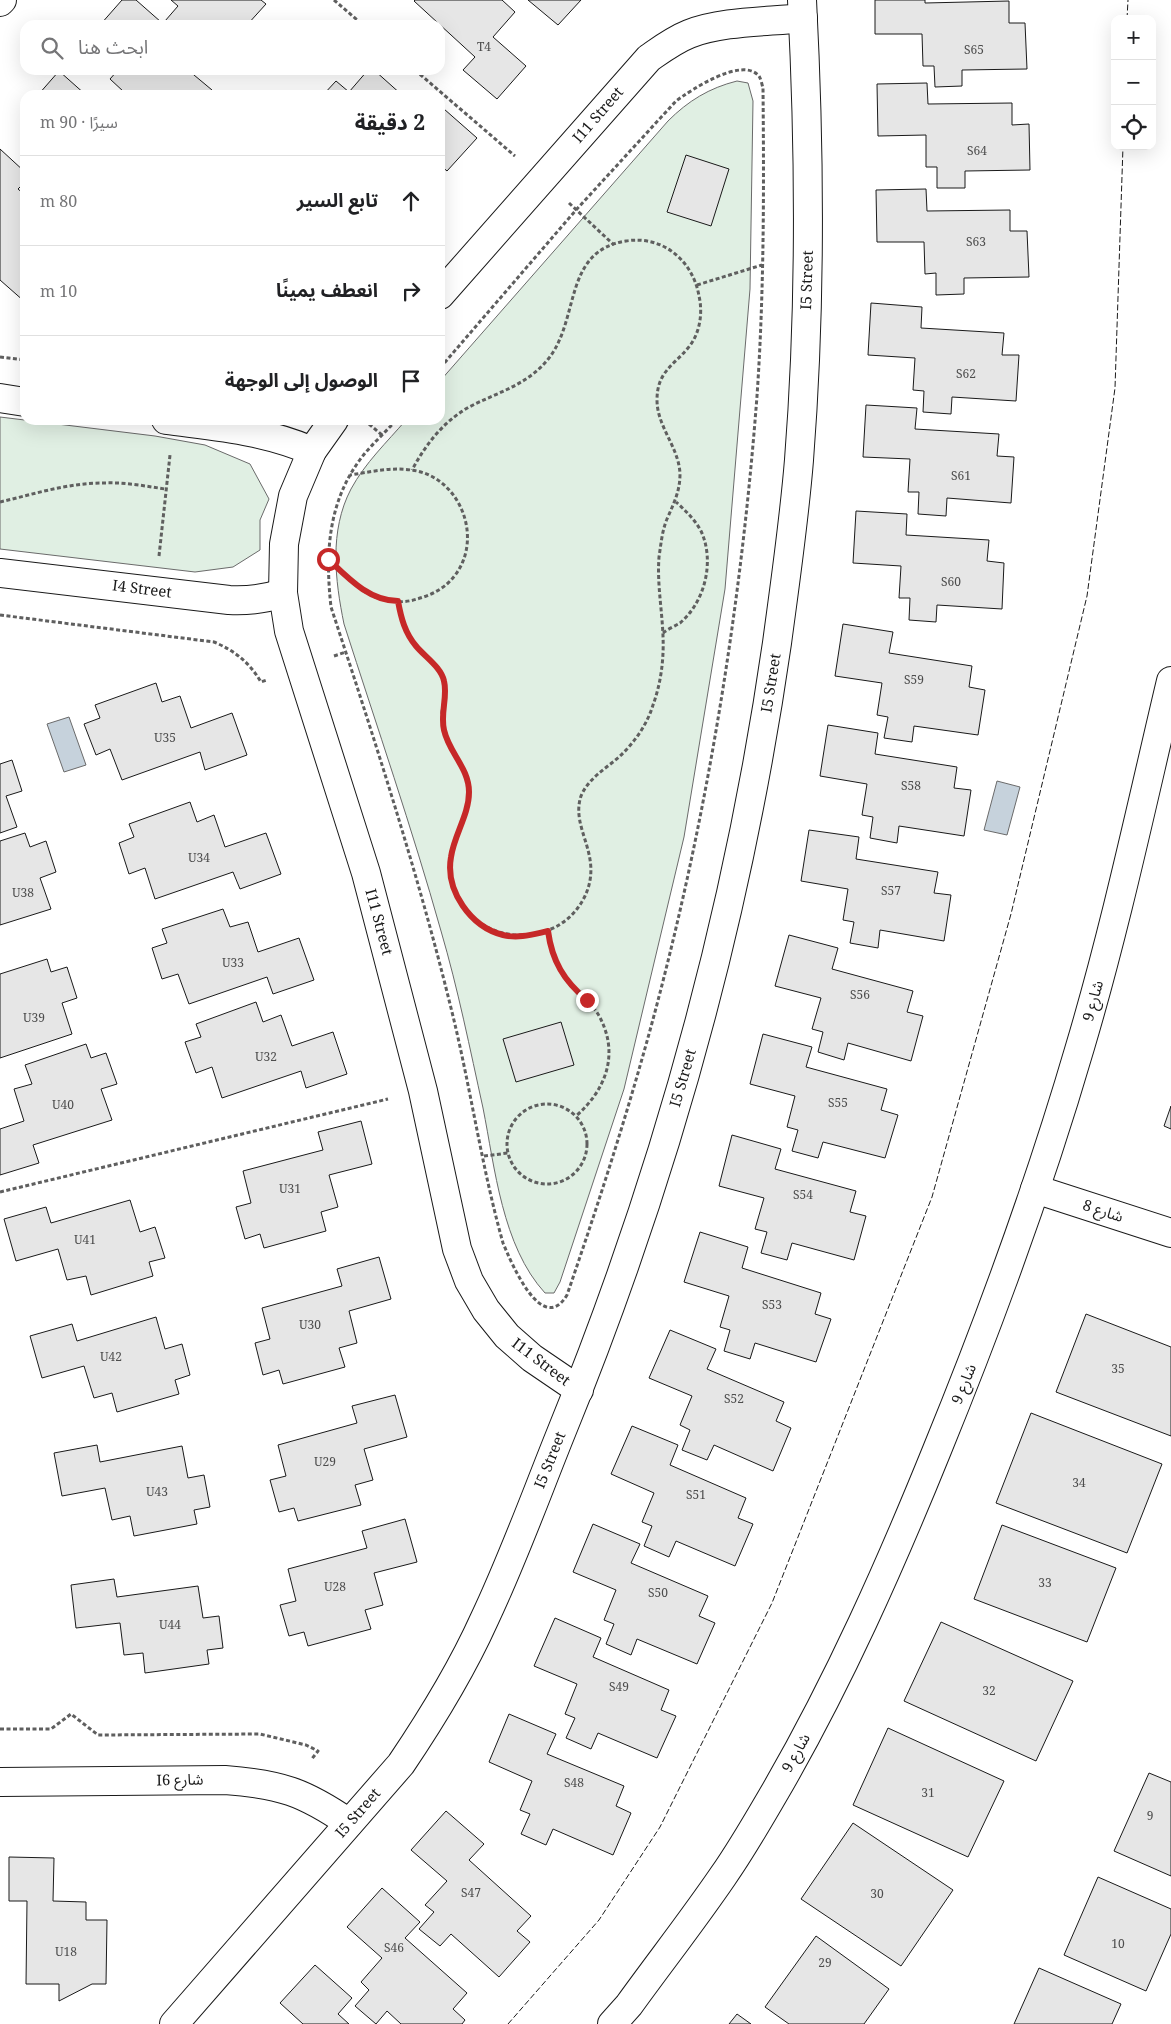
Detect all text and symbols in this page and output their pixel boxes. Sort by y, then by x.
map controls [1111,15,1156,150]
button: + [1111,15,1156,60]
search box [20,20,445,75]
icon: search [38,34,66,62]
text: ابحث هنا [78,34,148,60]
house number: T4 [477,38,491,55]
house number: S65 [964,41,984,58]
button: − [1111,60,1156,105]
street label: I11 Street [567,82,627,147]
button: locate [1111,105,1156,150]
text: 2 دقيقة [355,108,425,136]
text: سيرًا · 90 m [40,111,118,133]
house number: S64 [967,142,987,159]
text: تابع السير [297,187,378,213]
icon: ahead [397,187,425,215]
text: 80 m [40,190,77,212]
house number: S63 [966,233,986,250]
street label: I5 Street [795,250,817,310]
text: انعطف يمينًا [276,277,378,303]
icon: right [397,277,425,305]
text: 10 m [40,280,77,302]
house number: S62 [956,365,976,382]
text: الوصول إلى الوجهة [225,367,378,393]
icon: arrive [397,367,425,395]
house number: S61 [951,467,971,484]
route start [317,548,340,571]
house number: S60 [941,573,961,590]
street label: I4 Street [111,574,173,602]
street label: I5 Street [755,652,785,714]
house number: S59 [904,671,924,688]
house number: U35 [154,729,176,746]
house number: S58 [901,777,921,794]
house number: U34 [188,849,210,866]
house number: S57 [881,882,901,899]
house number: U38 [12,884,34,901]
street label: I11 Street [362,886,398,957]
house number: U33 [222,954,244,971]
street label: شارع 9 [1077,978,1110,1024]
house number: S56 [850,986,870,1003]
route end [576,989,599,1012]
house number: U39 [23,1009,45,1026]
street label: I5 Street [664,1046,700,1109]
house number: U32 [255,1048,277,1065]
house number: S55 [828,1094,848,1111]
house number: U40 [52,1096,74,1113]
house number: U31 [279,1180,301,1197]
house number: S54 [793,1186,813,1203]
street label: شارع 8 [1080,1194,1126,1229]
house number: U41 [74,1231,96,1248]
house number: S53 [762,1296,782,1313]
house number: U30 [299,1316,321,1333]
street label: I11 Street [508,1333,575,1390]
house number: U42 [100,1348,122,1365]
street label: شارع 9 [946,1360,983,1408]
house number: 35 [1111,1360,1125,1377]
house number: S52 [724,1390,744,1407]
street label: I5 Street [529,1428,570,1491]
house number: U29 [314,1453,336,1470]
house number: 34 [1072,1474,1086,1491]
house number: U43 [146,1483,168,1500]
house number: S51 [686,1486,706,1503]
house number: 33 [1038,1574,1052,1591]
house number: U28 [324,1578,346,1595]
house number: S50 [648,1584,668,1601]
house number: U44 [159,1616,181,1633]
house number: S49 [609,1678,629,1695]
house number: 32 [982,1682,996,1699]
street label: شارع 9 [776,1729,817,1777]
street label: I6 شارع [156,1769,204,1792]
house number: S48 [564,1774,584,1791]
street label: I5 Street [330,1783,384,1841]
house number: 31 [921,1784,935,1801]
house number: 9 [1147,1807,1153,1824]
house number: S47 [461,1884,481,1901]
house number: 30 [870,1885,884,1902]
house number: 10 [1111,1935,1125,1952]
house number: S46 [384,1939,404,1956]
house number: U18 [55,1943,77,1960]
house number: 29 [818,1954,832,1971]

